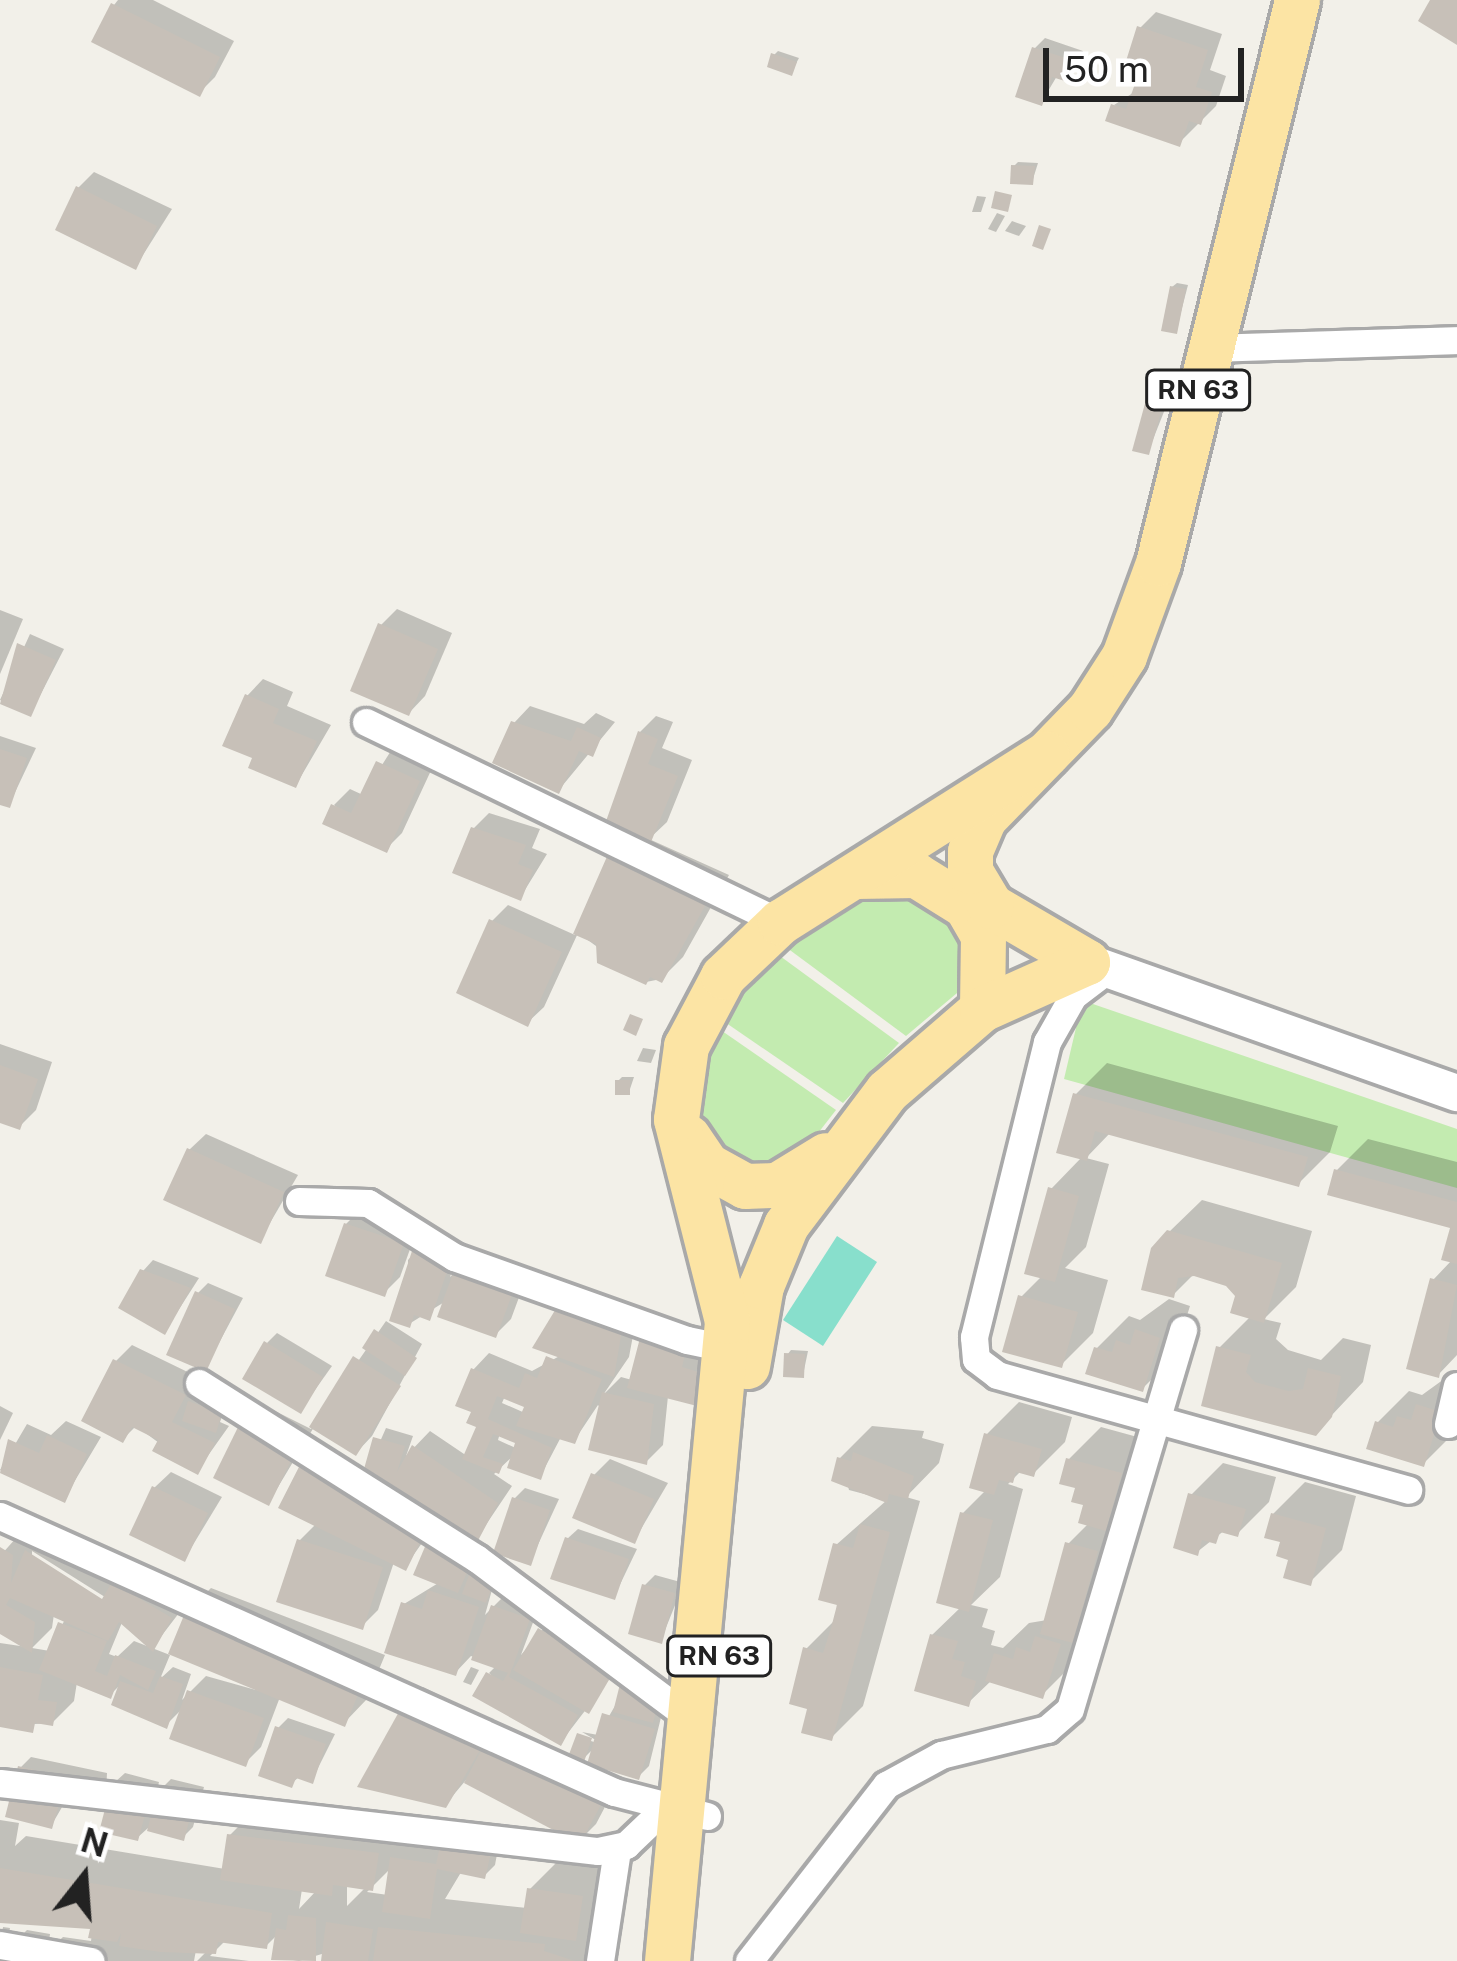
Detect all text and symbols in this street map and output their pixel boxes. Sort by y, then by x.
scale bar [1049,24,1250,98]
text: 50 m [1064,48,1149,90]
road number: RN 63 [1144,369,1252,411]
road number: RN 63 [665,1635,773,1677]
north arrow [24,1817,144,1937]
text: N [77,1821,112,1865]

